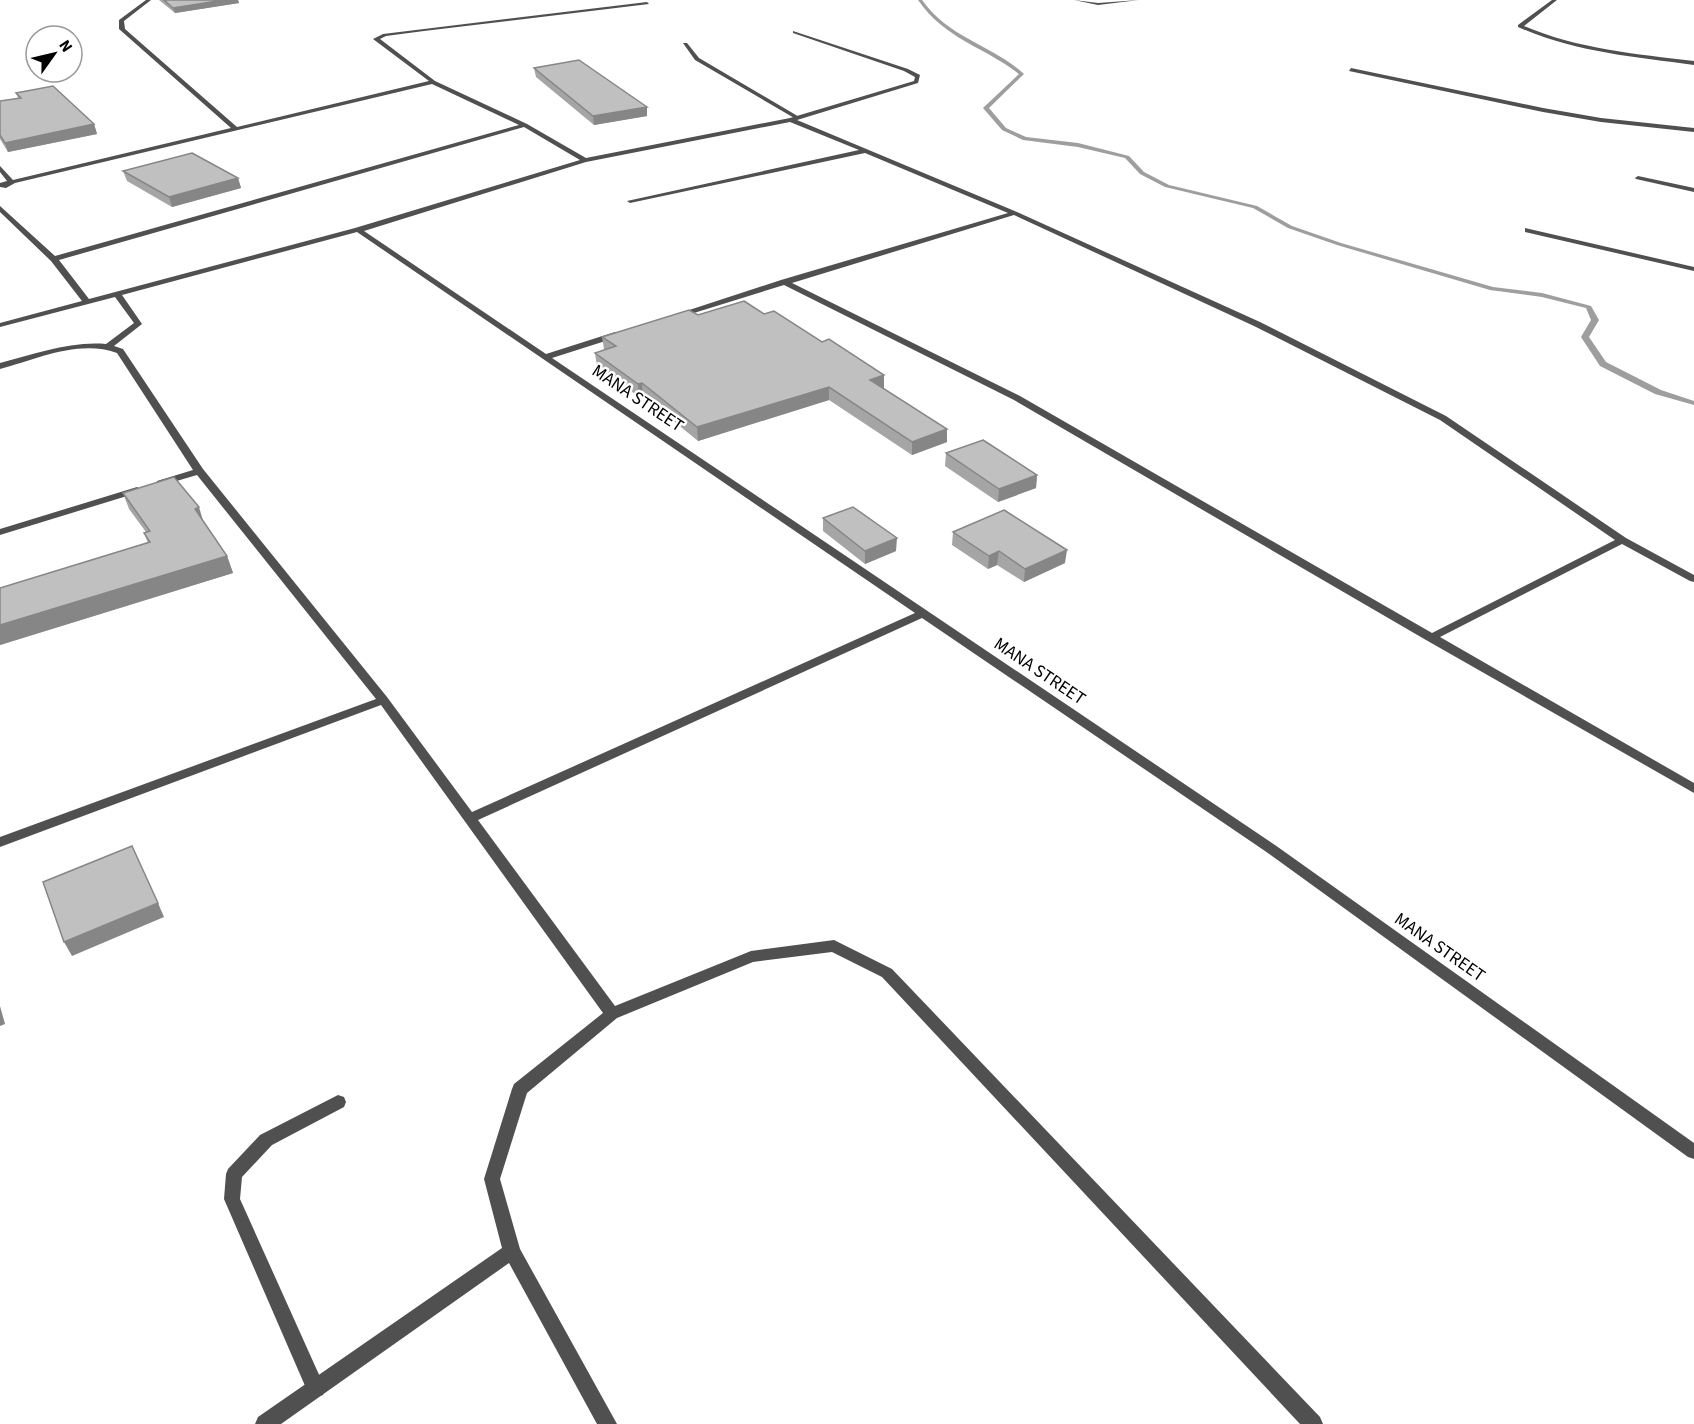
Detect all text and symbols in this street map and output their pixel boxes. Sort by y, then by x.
north arrow [24,24,84,84]
text: N [54,36,78,57]
street label: MANA STREET [587,359,689,439]
street label: MANA STREET [989,632,1091,712]
street label: MANA STREET [1389,907,1490,988]

